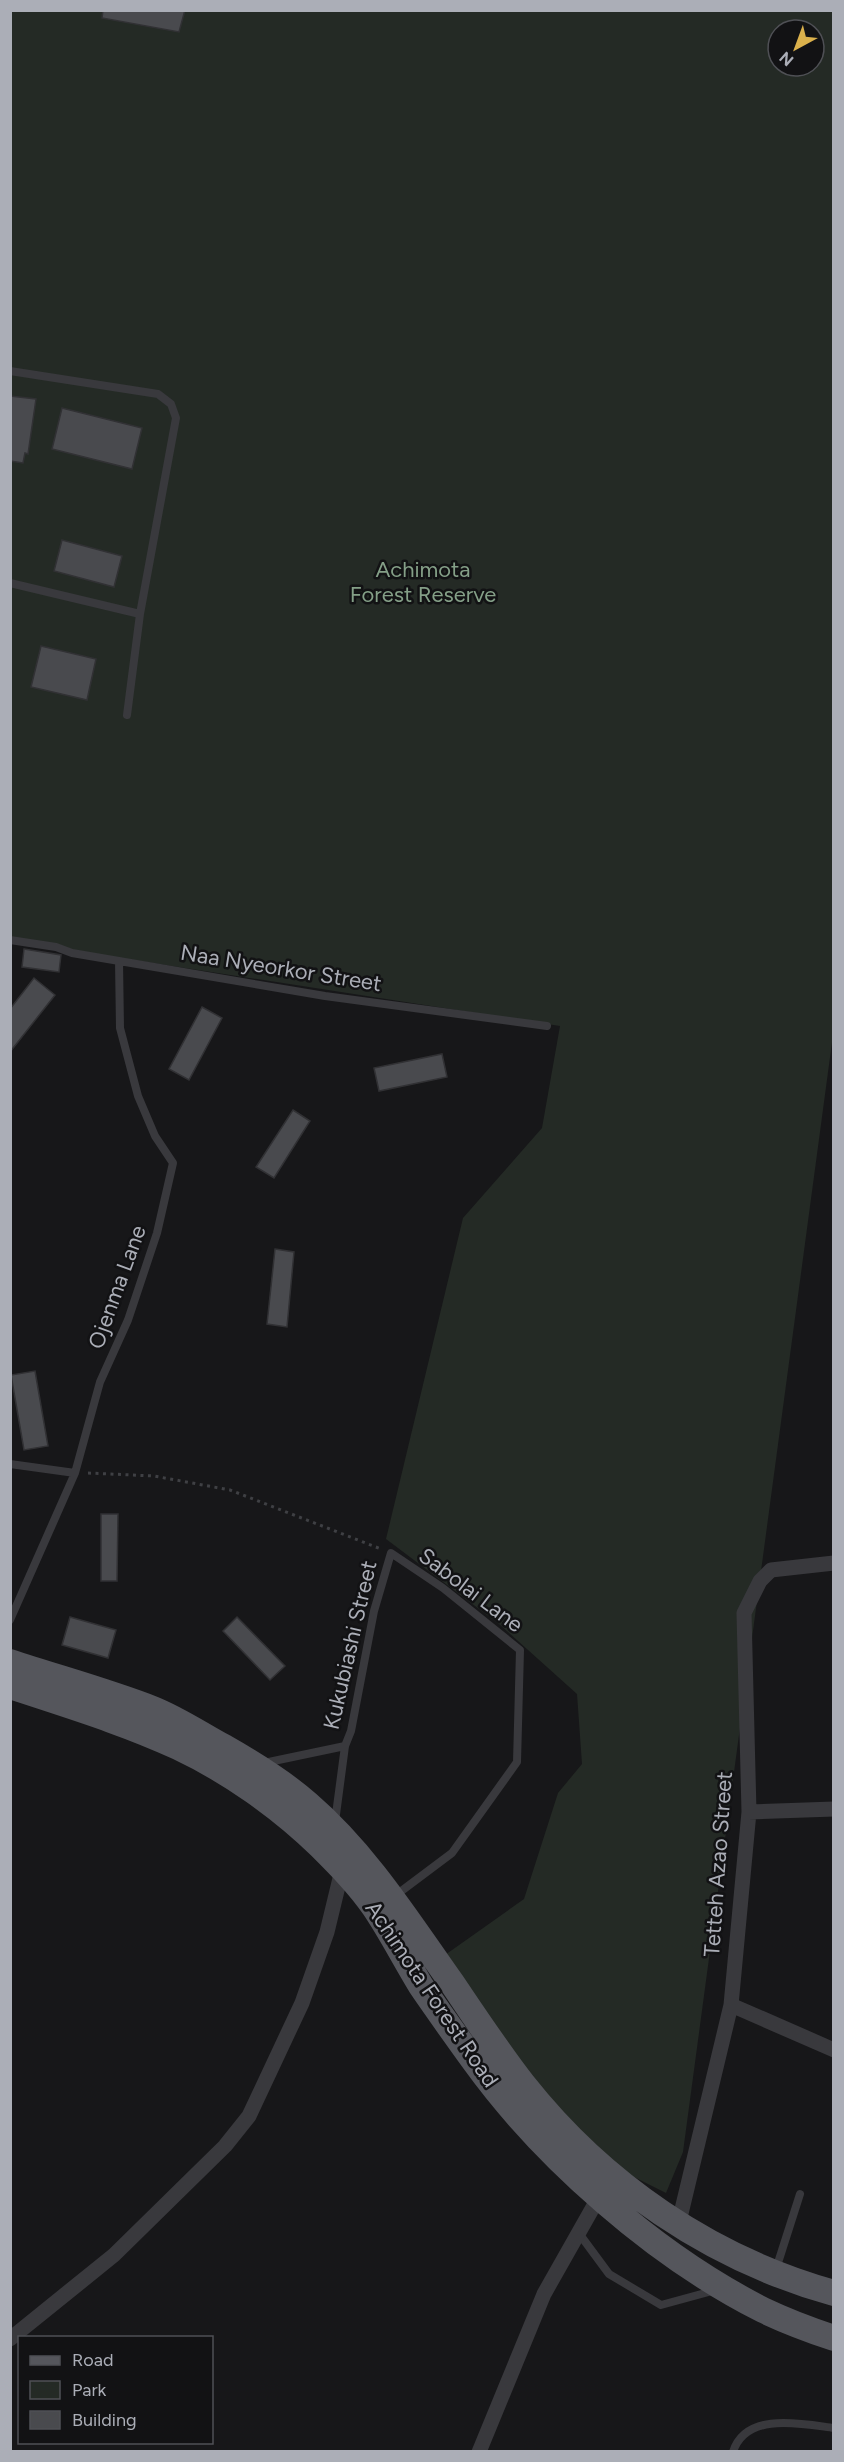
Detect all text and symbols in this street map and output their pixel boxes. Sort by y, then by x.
north arrow [766,18,826,78]
text: N [776,48,797,70]
park label: Achimota Forest Reserve [350,556,496,608]
street label: Naa Nyeorkor Street [179,939,383,997]
street label: Ojenma Lane [82,1221,152,1353]
street label: Sabolai Lane [413,1542,529,1638]
street label: Kukubiashi Street [317,1558,383,1732]
street label: Tetteh Azao Street [698,1770,738,1958]
street label: Achimota Forest Road [360,1896,504,2092]
legend [18,2336,213,2444]
text: Road [72,2349,113,2371]
text: Park [72,2379,107,2401]
text: Building [72,2409,137,2431]

